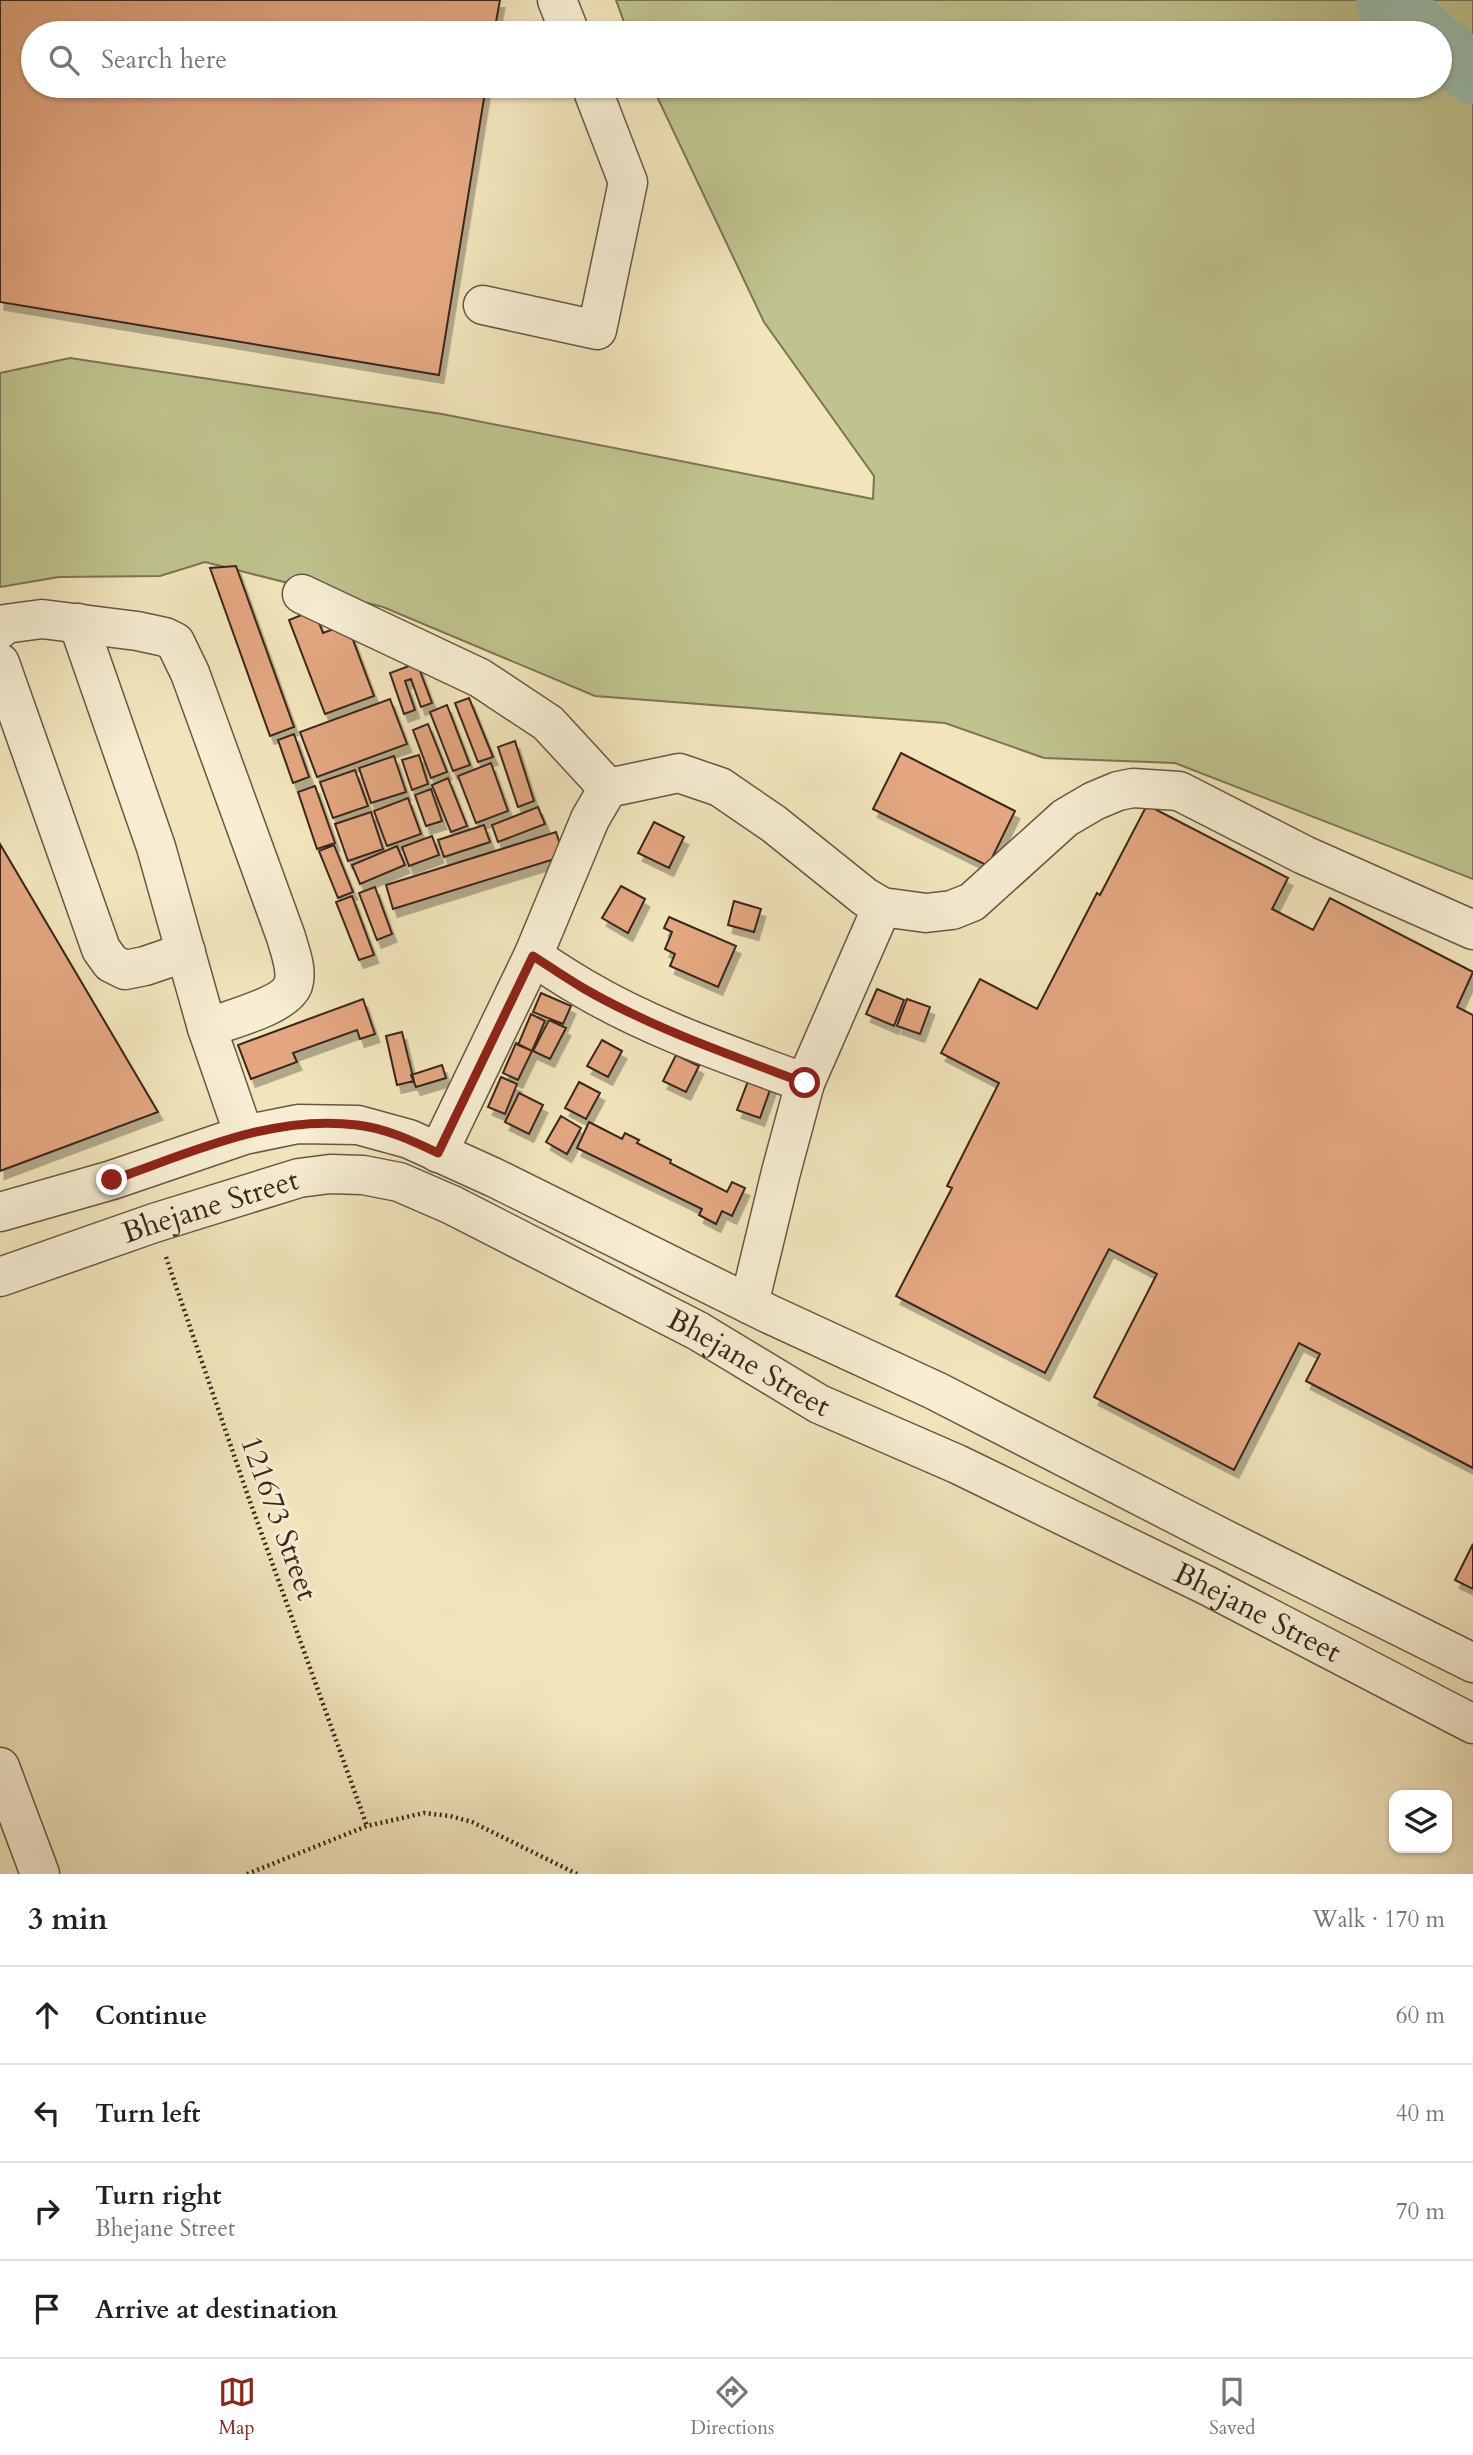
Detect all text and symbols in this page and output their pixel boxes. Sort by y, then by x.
search box [21,21,1452,98]
icon: search [45,41,83,79]
text: Search here [101,42,227,77]
route start [789,1067,820,1098]
street label: Bhejane Street [116,1159,304,1253]
route end [96,1164,127,1195]
street label: Bhejane Street [661,1298,837,1427]
street label: 121673 Street [230,1430,328,1607]
street label: Bhejane Street [1167,1552,1349,1673]
map controls [1389,1790,1452,1853]
button: layers [1389,1790,1452,1853]
text: 3 min [28,1899,108,1940]
text: Walk · 170 m [1312,1904,1445,1935]
icon: ahead [28,1996,66,2034]
text: Continue [95,1998,207,2033]
text: 60 m [1396,2000,1445,2031]
icon: left [28,2094,66,2132]
text: Turn left [95,2096,200,2131]
text: 40 m [1396,2098,1445,2129]
text: Turn right [95,2178,222,2213]
icon: right [28,2192,66,2230]
text: 70 m [1396,2196,1445,2227]
text: Bhejane Street [95,2213,235,2244]
icon: arrive [28,2290,66,2328]
text: Arrive at destination [95,2292,338,2327]
tab: Map [218,2373,256,2441]
tab: Directions [691,2373,774,2441]
tab: Saved [1209,2373,1255,2441]

